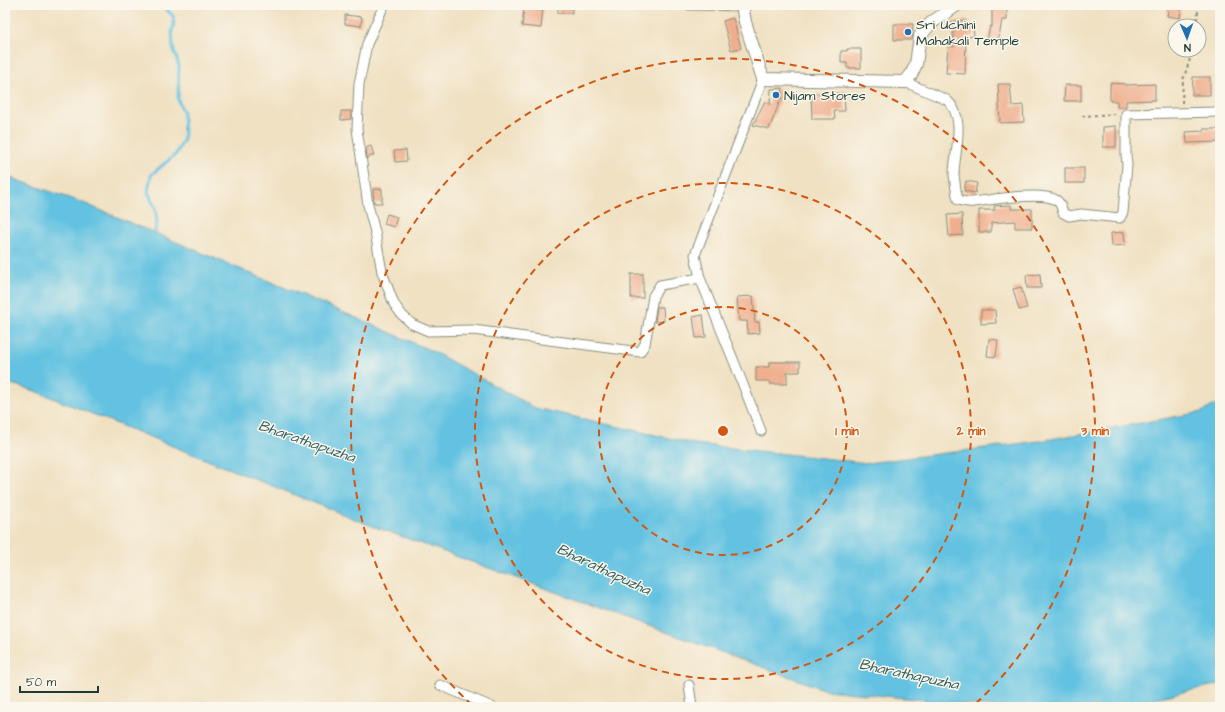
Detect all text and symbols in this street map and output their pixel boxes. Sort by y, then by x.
place label: Sri Uchini Mahakali Temple [916,15,1020,51]
north arrow [1167,18,1207,58]
marker: Sri Uchini Mahakali Temple [903,27,913,37]
text: N [1184,40,1191,55]
place label: Nijam Stores [784,86,866,106]
marker: Nijam Stores [771,90,781,100]
water label: Bharathapuzha [256,415,359,468]
text: 1 min [835,423,859,440]
text: 2 min [956,423,985,440]
text: 3 min [1080,423,1109,440]
centre of rings [716,424,730,438]
water label: Bharathapuzha [553,539,655,601]
water label: Bharathapuzha [857,654,962,696]
scale bar [20,668,98,694]
text: 50 m [26,674,57,691]

